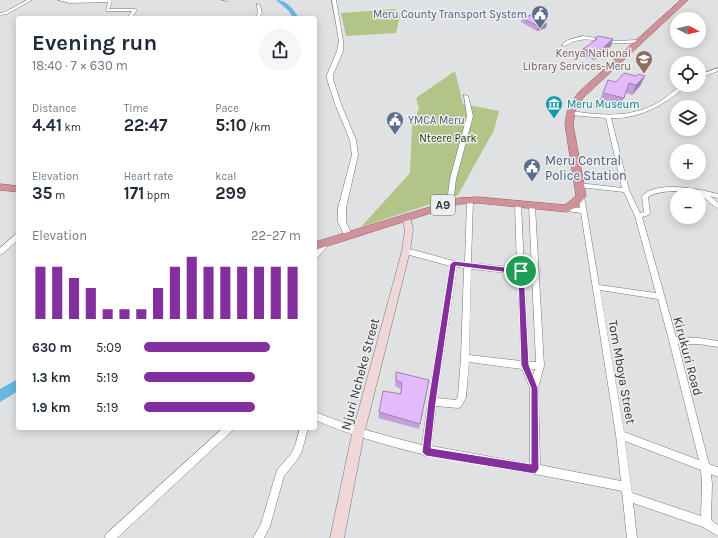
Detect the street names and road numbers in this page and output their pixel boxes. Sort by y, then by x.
road number: A9 [431,195,455,215]
street label: Kirukuri Road [670,315,706,397]
street label: Njuri Ncheke Street [338,316,382,432]
street label: Tom Mboya Street [605,319,639,425]

